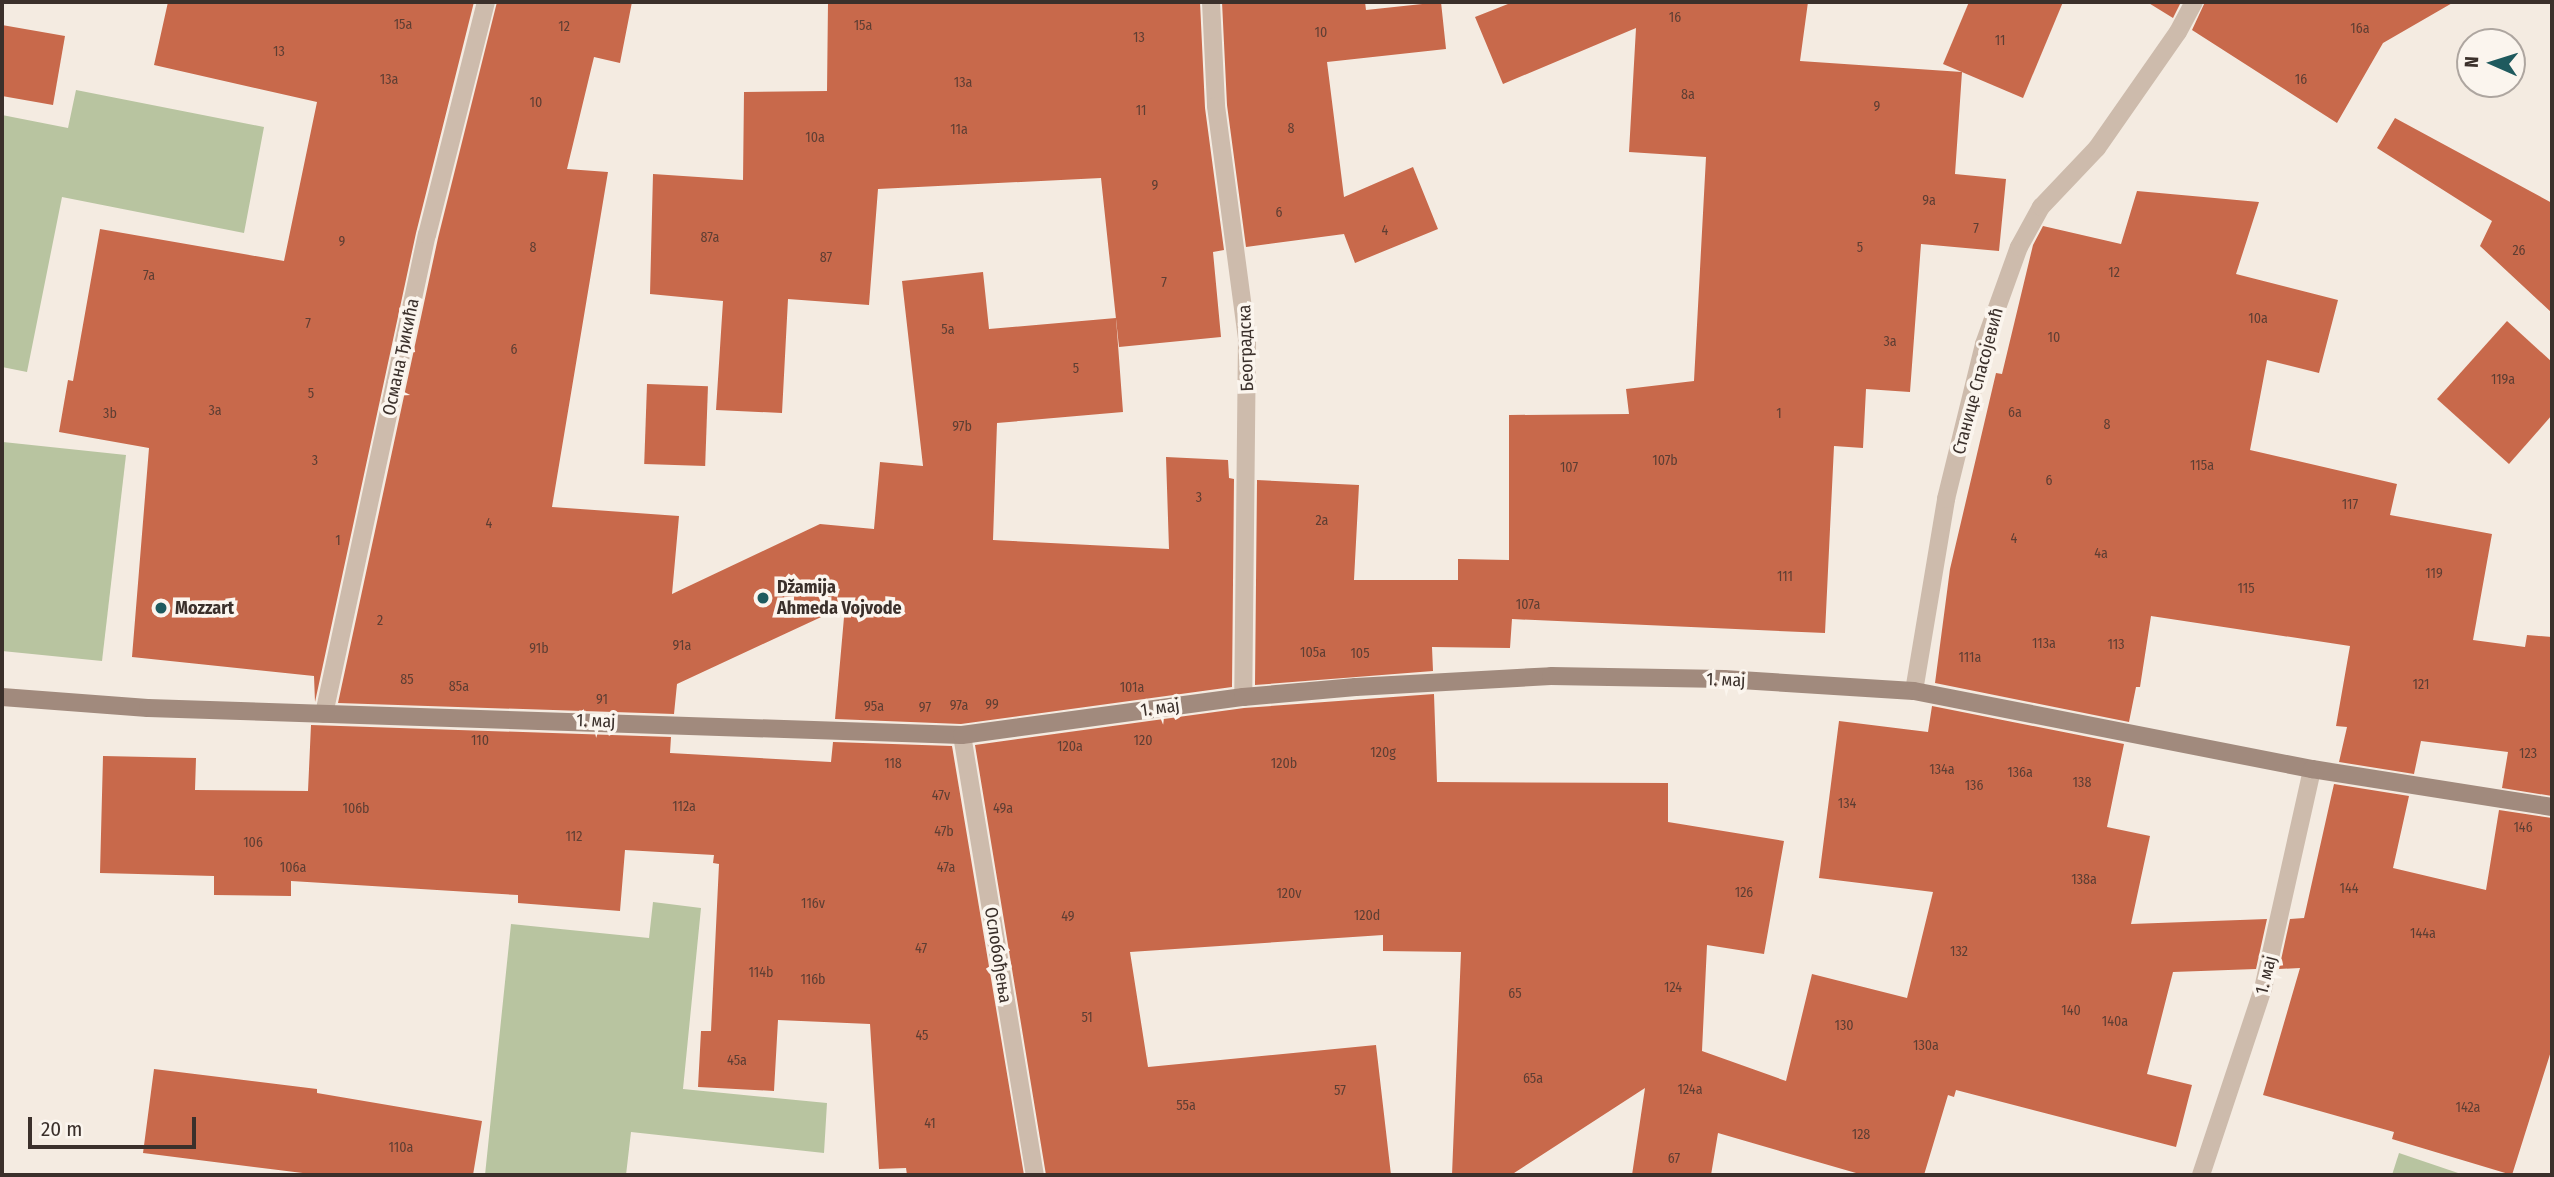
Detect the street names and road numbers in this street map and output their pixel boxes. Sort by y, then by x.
street label: Османа Ђикића [378,296,424,418]
street label: Београдска [1234,304,1258,392]
street label: Станице Спасојевић [1948,305,2008,457]
street label: 1. мај [1706,669,1746,691]
street label: 1. мај [1139,695,1181,721]
street label: 1. мај [576,710,616,732]
street label: Ослобођења [980,905,1016,1005]
street label: 1. мај [2251,953,2281,997]

